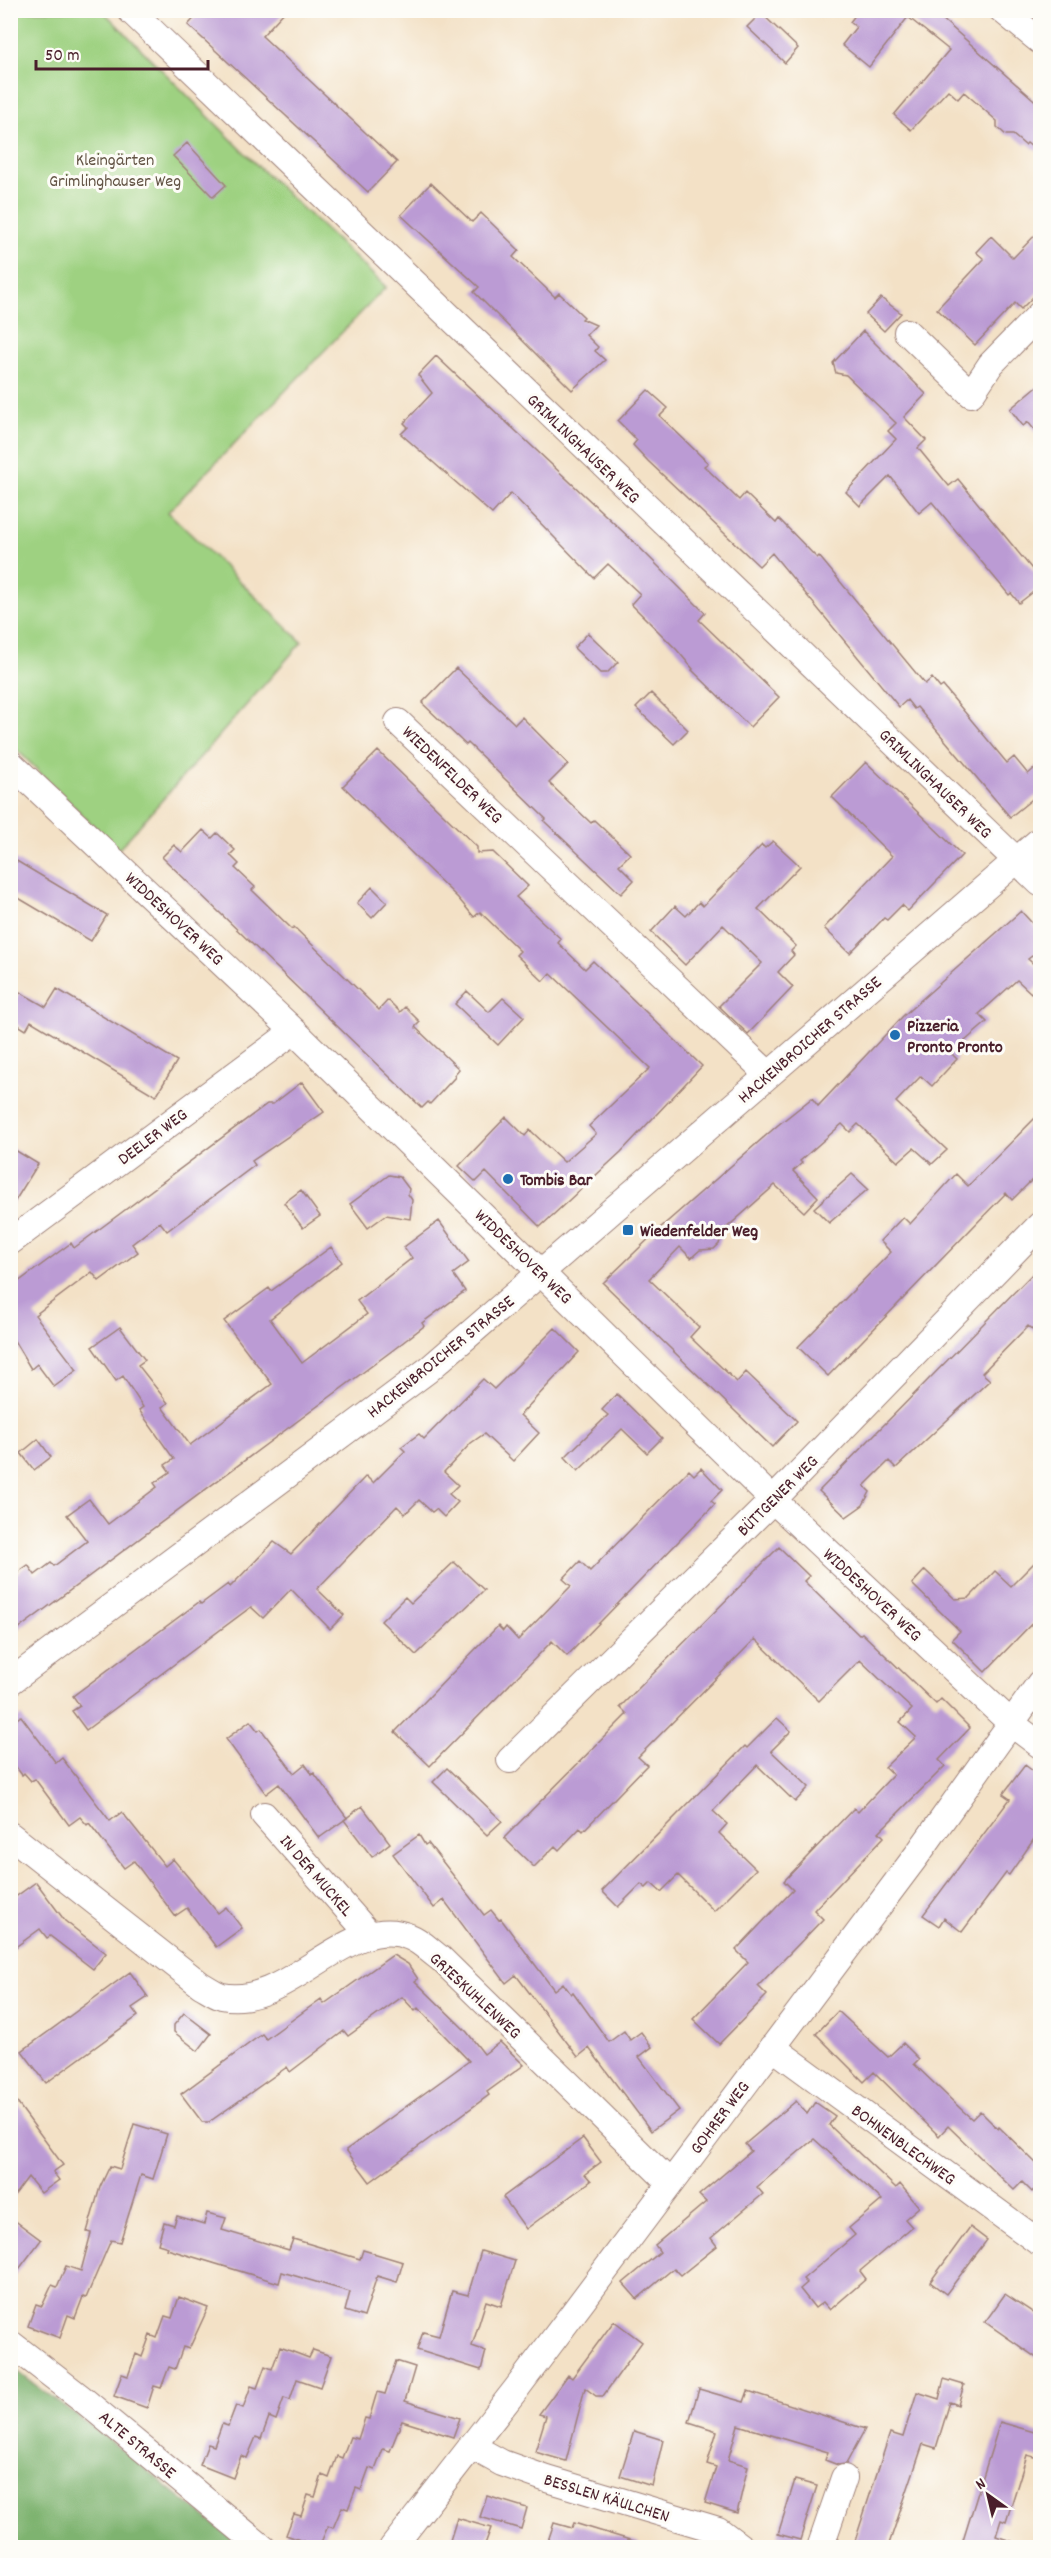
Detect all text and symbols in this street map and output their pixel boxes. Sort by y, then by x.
scale bar [36,33,208,71]
text: 50 m [45,44,80,69]
park label: Kleingärten Grimlinghauser Weg [49,149,181,195]
street label: GRIMLINGHAUSER WEG [520,389,645,511]
street label: WIEDENFELDER WEG [395,721,507,831]
street label: GRIMLINGHAUSER WEG [872,724,997,846]
street label: WIDDESHOVER WEG [118,867,228,972]
street label: HACKENBROICHER STRASSE [733,971,888,1111]
place label: Pizzeria Pronto Pronto [907,1015,1003,1061]
marker: Pizzeria Pronto Pronto [888,1028,902,1042]
street label: DEELER WEG [113,1103,194,1173]
place label: Tombis Bar [520,1169,593,1194]
marker: Tombis Bar [501,1172,515,1186]
street label: WIDDESHOVER WEG [468,1205,577,1311]
place label: Wiedenfelder Weg [640,1220,758,1245]
marker: Wiedenfelder Weg [621,1223,635,1237]
street label: HACKENBROICHER STRASSE [362,1290,521,1425]
street label: BÜTTGENER WEG [732,1450,825,1543]
street label: WIDDESHOVER WEG [816,1543,926,1648]
street label: IN DER MUCKEL [273,1830,358,1923]
street label: GRIESKUHLENWEG [423,1948,526,2046]
street label: GOHRER WEG [685,2077,757,2160]
street label: BOHNENBLECHWEG [845,2100,960,2193]
street label: ALTE STRASSE [92,2406,181,2486]
north arrow [958,2465,1018,2525]
street label: BESSLEN KÄULCHEN [540,2468,672,2530]
text: N [971,2473,991,2496]

